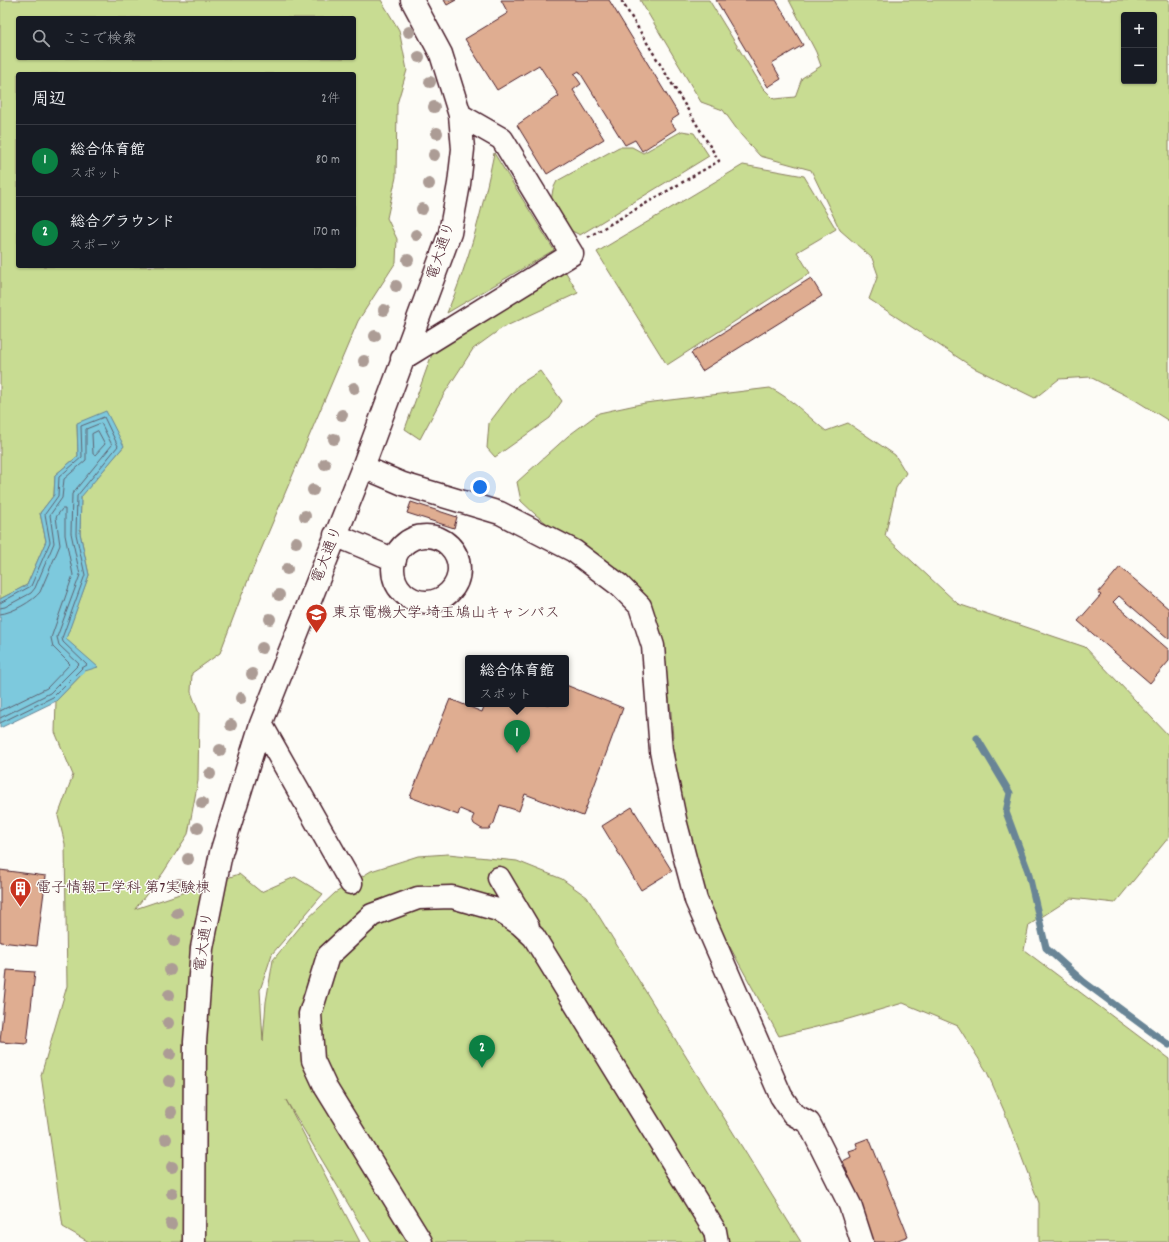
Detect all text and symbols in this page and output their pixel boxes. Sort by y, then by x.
map controls [1121,12,1157,84]
button: + [1121,12,1157,48]
search box [16,16,356,60]
icon: search [30,27,52,49]
text: ここで検索 [62,29,137,51]
button: − [1121,48,1157,84]
text: 周辺 [32,89,66,113]
text: 2件 [321,90,340,109]
text: 総合体育館 [70,140,145,162]
text: 1 [44,151,46,170]
text: 80 m [316,151,340,170]
text: スポット [70,165,122,184]
text: 総合グラウンド [70,212,175,234]
street label: 電大通り [422,219,462,283]
text: 2 [42,223,48,242]
text: 170 m [313,223,340,242]
text: スポーツ [70,237,122,256]
your location [470,477,490,497]
street label: 電大通り [307,523,349,587]
school or university icon: 東京電機大学 埼玉鳩山キャンパス [303,601,329,634]
place label: 東京電機大学 埼玉鳩山キャンパス [332,603,560,625]
popup [465,655,569,707]
text: 総合体育館 [479,661,555,683]
text: スポット [479,686,532,705]
pin: 1 [504,720,530,753]
building icon: 電子情報工学科 第7実験棟 [8,876,34,909]
place label: 電子情報工学科 第7実験棟 [36,878,210,900]
street label: 電大通り [190,911,220,973]
pin: 2 [469,1035,495,1068]

